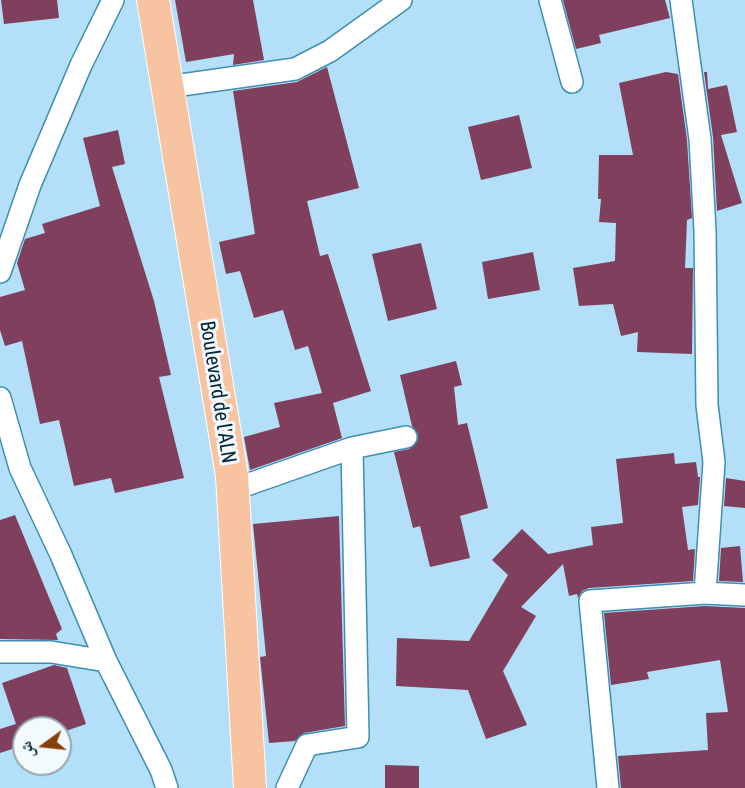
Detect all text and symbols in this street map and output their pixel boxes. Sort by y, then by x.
street label: Boulevard de l'ALN [194,319,242,465]
north arrow [12,716,72,776]
text: ش [16,740,37,761]

